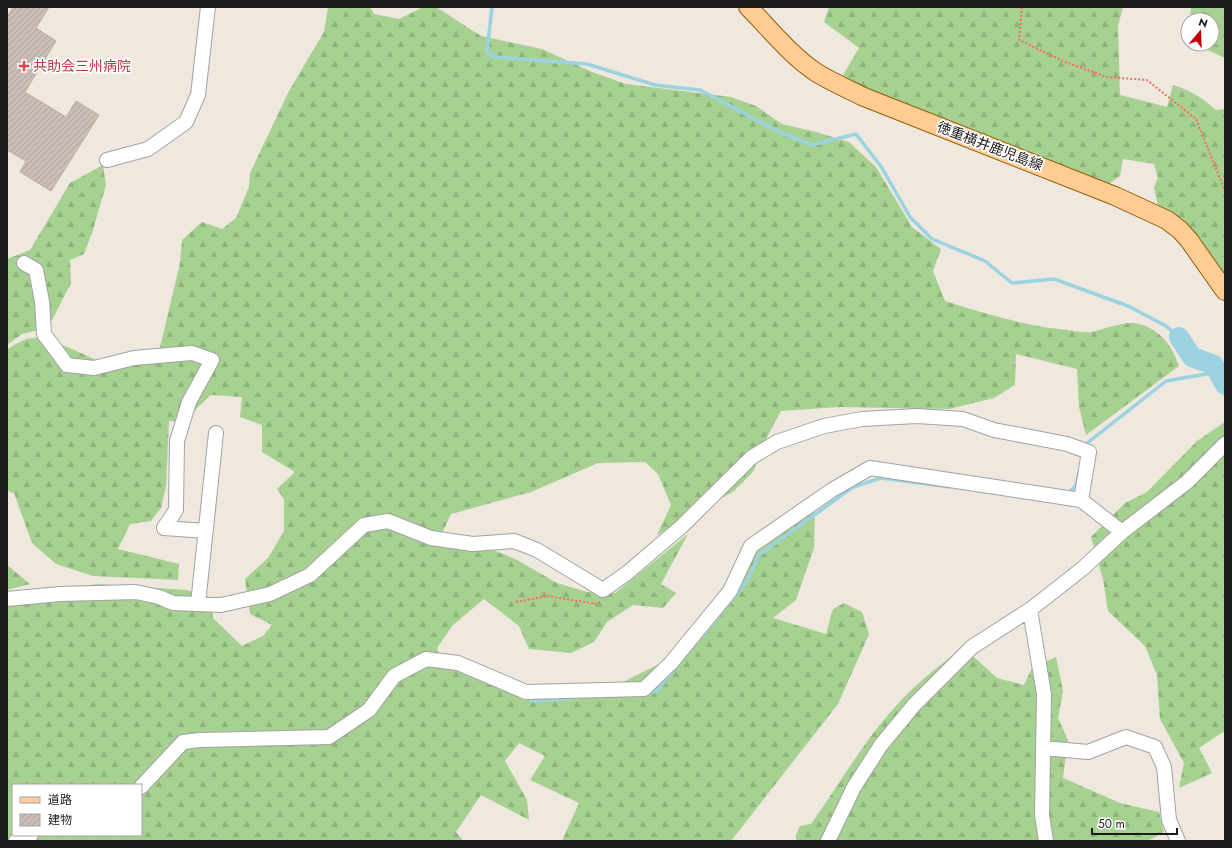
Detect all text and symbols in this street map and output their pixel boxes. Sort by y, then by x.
north arrow [1180,12,1220,52]
text: N [1197,14,1210,32]
place label: 共助会三州病院 [33,56,131,76]
marker: 共助会三州病院 [18,60,30,72]
street label: 徳重横井鹿児島線 [934,117,1046,175]
legend [12,784,142,836]
text: 道路 [48,791,72,809]
scale bar [1092,810,1177,836]
text: 建物 [48,811,72,829]
text: 50 m [1098,815,1125,833]

